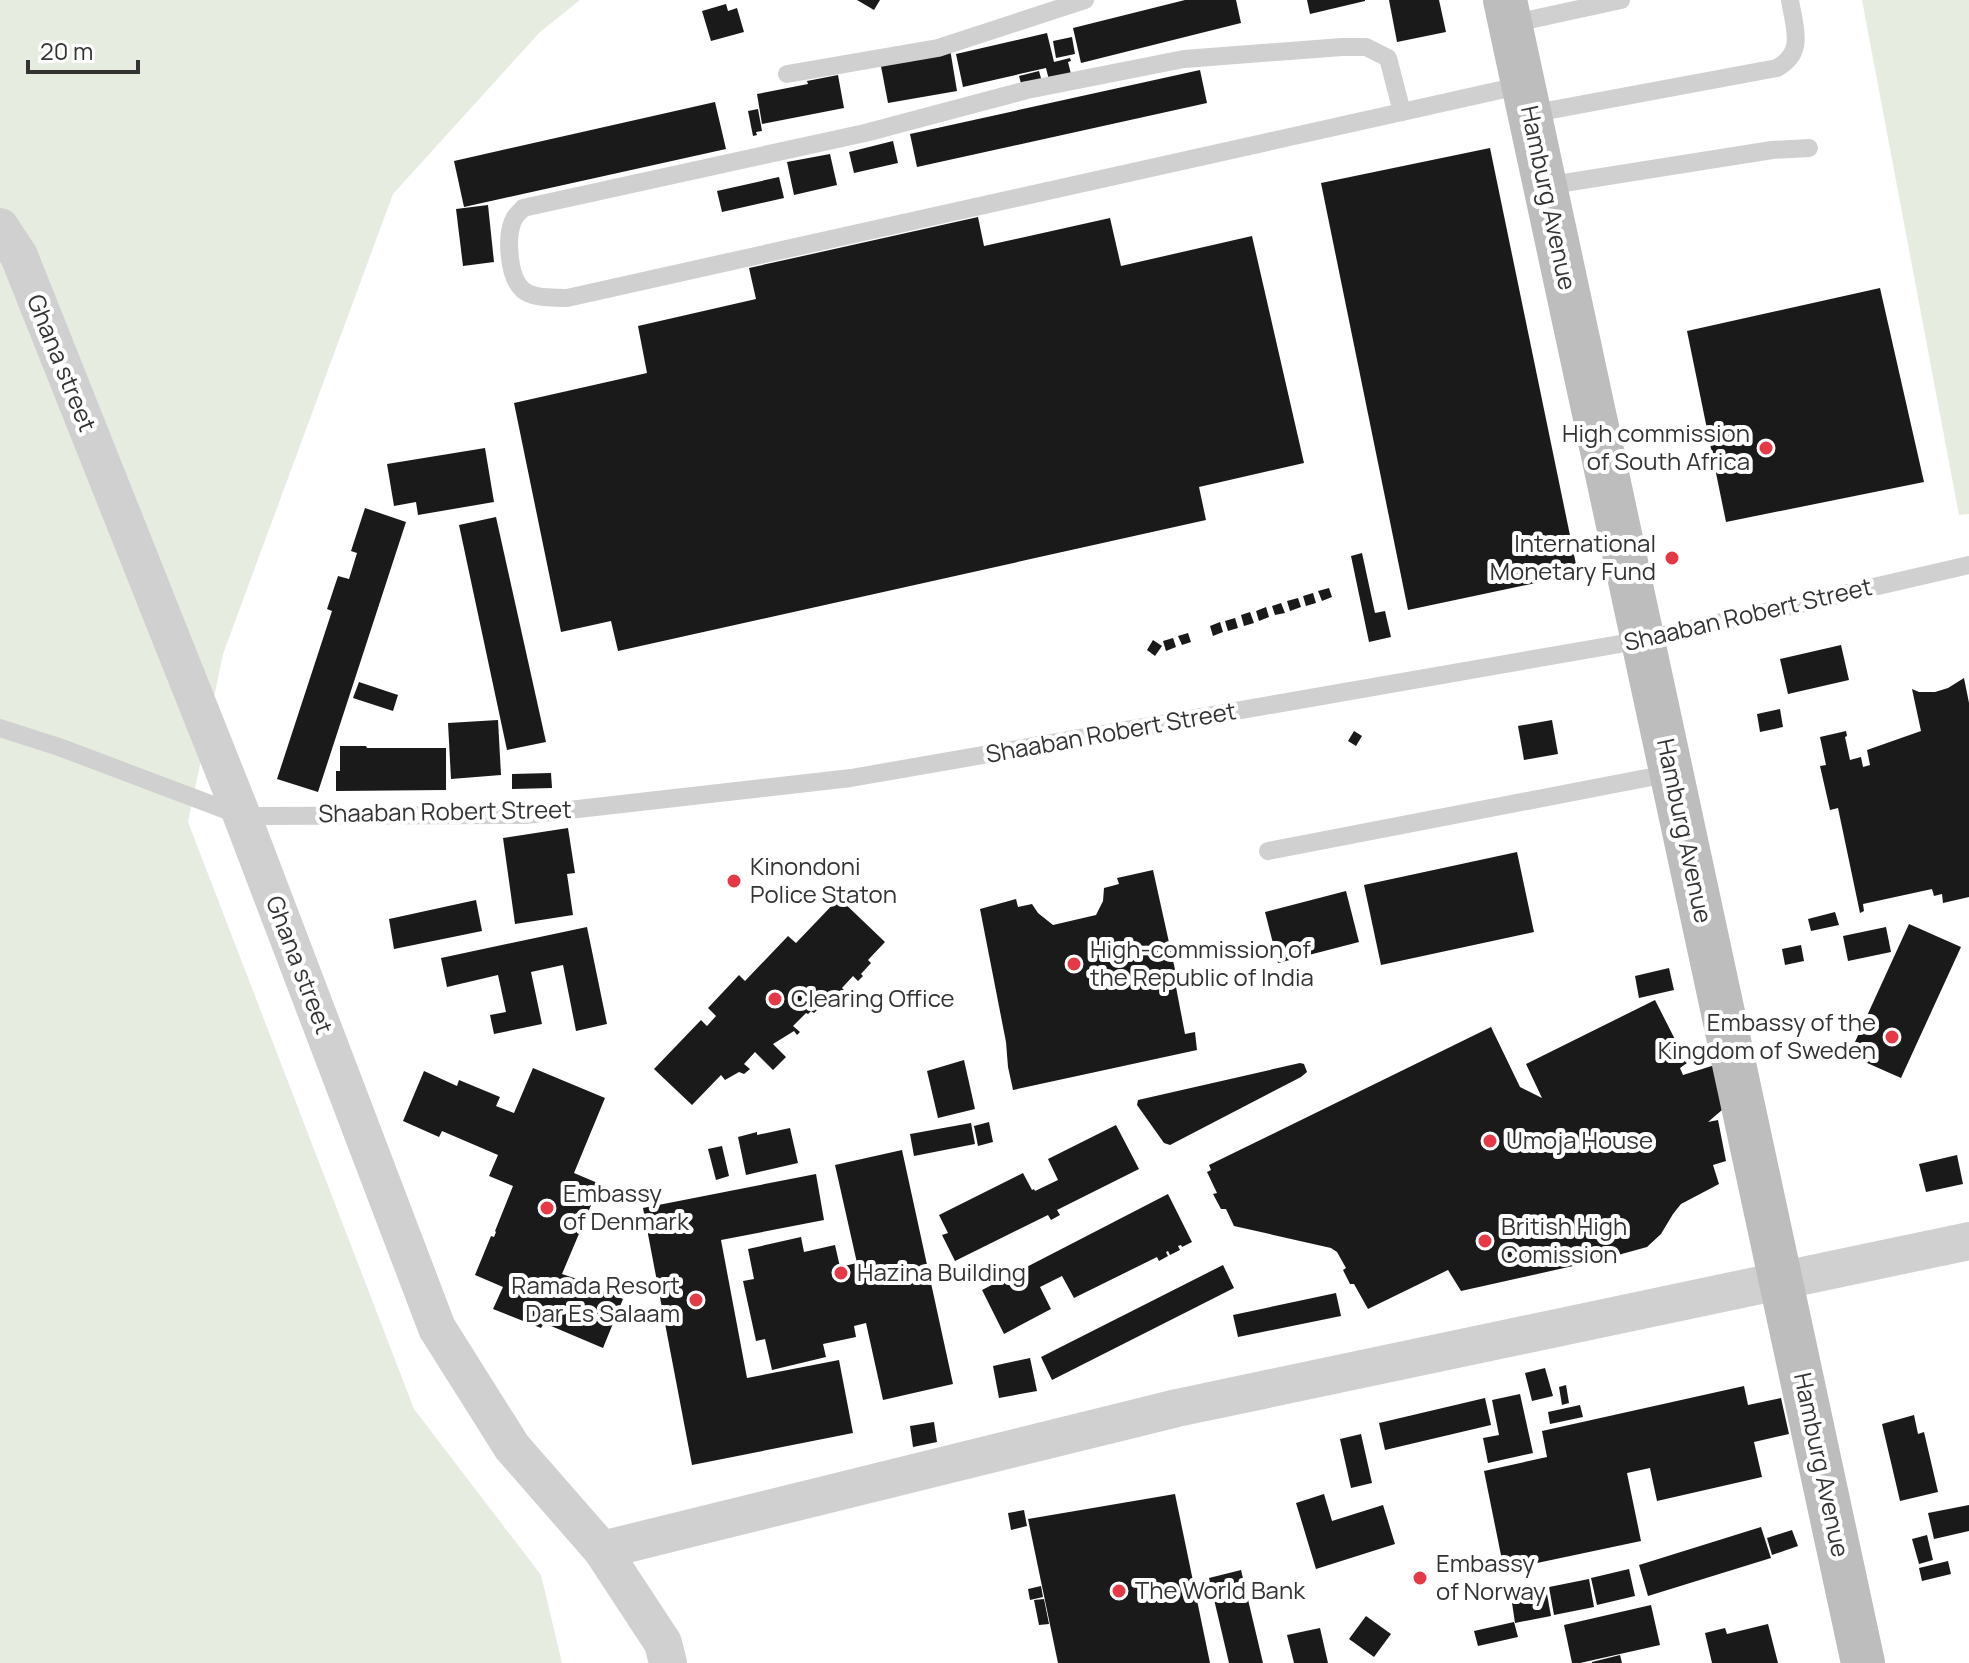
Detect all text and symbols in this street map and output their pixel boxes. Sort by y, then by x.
scale bar [28,24,138,74]
text: 20 m [40,34,93,67]
street label: Hamburg Avenue [1514,102,1585,293]
street label: Ghana street [20,289,105,436]
place label: High commission of South Africa [1562,416,1750,477]
marker: High commission of South Africa [1757,439,1775,457]
place label: International Monetary Fund [1490,526,1656,587]
marker: International Monetary Fund [1663,549,1681,567]
street label: Shaaban Robert Street [1620,569,1875,658]
street label: Shaaban Robert Street [983,693,1238,770]
street label: Hamburg Avenue [1650,735,1721,926]
street label: Shaaban Robert Street [318,792,572,829]
place label: Kinondoni Police Staton [750,849,897,910]
marker: Kinondoni Police Staton [725,872,743,890]
street label: Ghana street [259,891,342,1038]
place label: High-commission of the Republic of India [1090,932,1314,993]
marker: High-commission of the Republic of India [1065,955,1083,973]
place label: Clearing Office [791,981,955,1014]
marker: Clearing Office [766,990,784,1008]
place label: Embassy of the Kingdom of Sweden [1658,1005,1876,1066]
marker: Embassy of the Kingdom of Sweden [1883,1028,1901,1046]
place label: Umoja House [1506,1123,1653,1156]
marker: Umoja House [1481,1132,1499,1150]
place label: Embassy of Denmark [563,1176,690,1237]
marker: Embassy of Denmark [538,1199,556,1217]
place label: British High Comission [1501,1209,1627,1270]
marker: British High Comission [1476,1232,1494,1250]
place label: Hazina Building [857,1255,1026,1288]
marker: Hazina Building [832,1264,850,1282]
place label: Ramada Resort Dar Es Salaam [511,1268,680,1329]
marker: Ramada Resort Dar Es Salaam [687,1291,705,1309]
street label: Hamburg Avenue [1787,1369,1858,1560]
place label: Embassy of Norway [1436,1546,1546,1607]
marker: Embassy of Norway [1411,1569,1429,1587]
place label: The World Bank [1135,1573,1306,1606]
marker: The World Bank [1110,1582,1128,1600]

